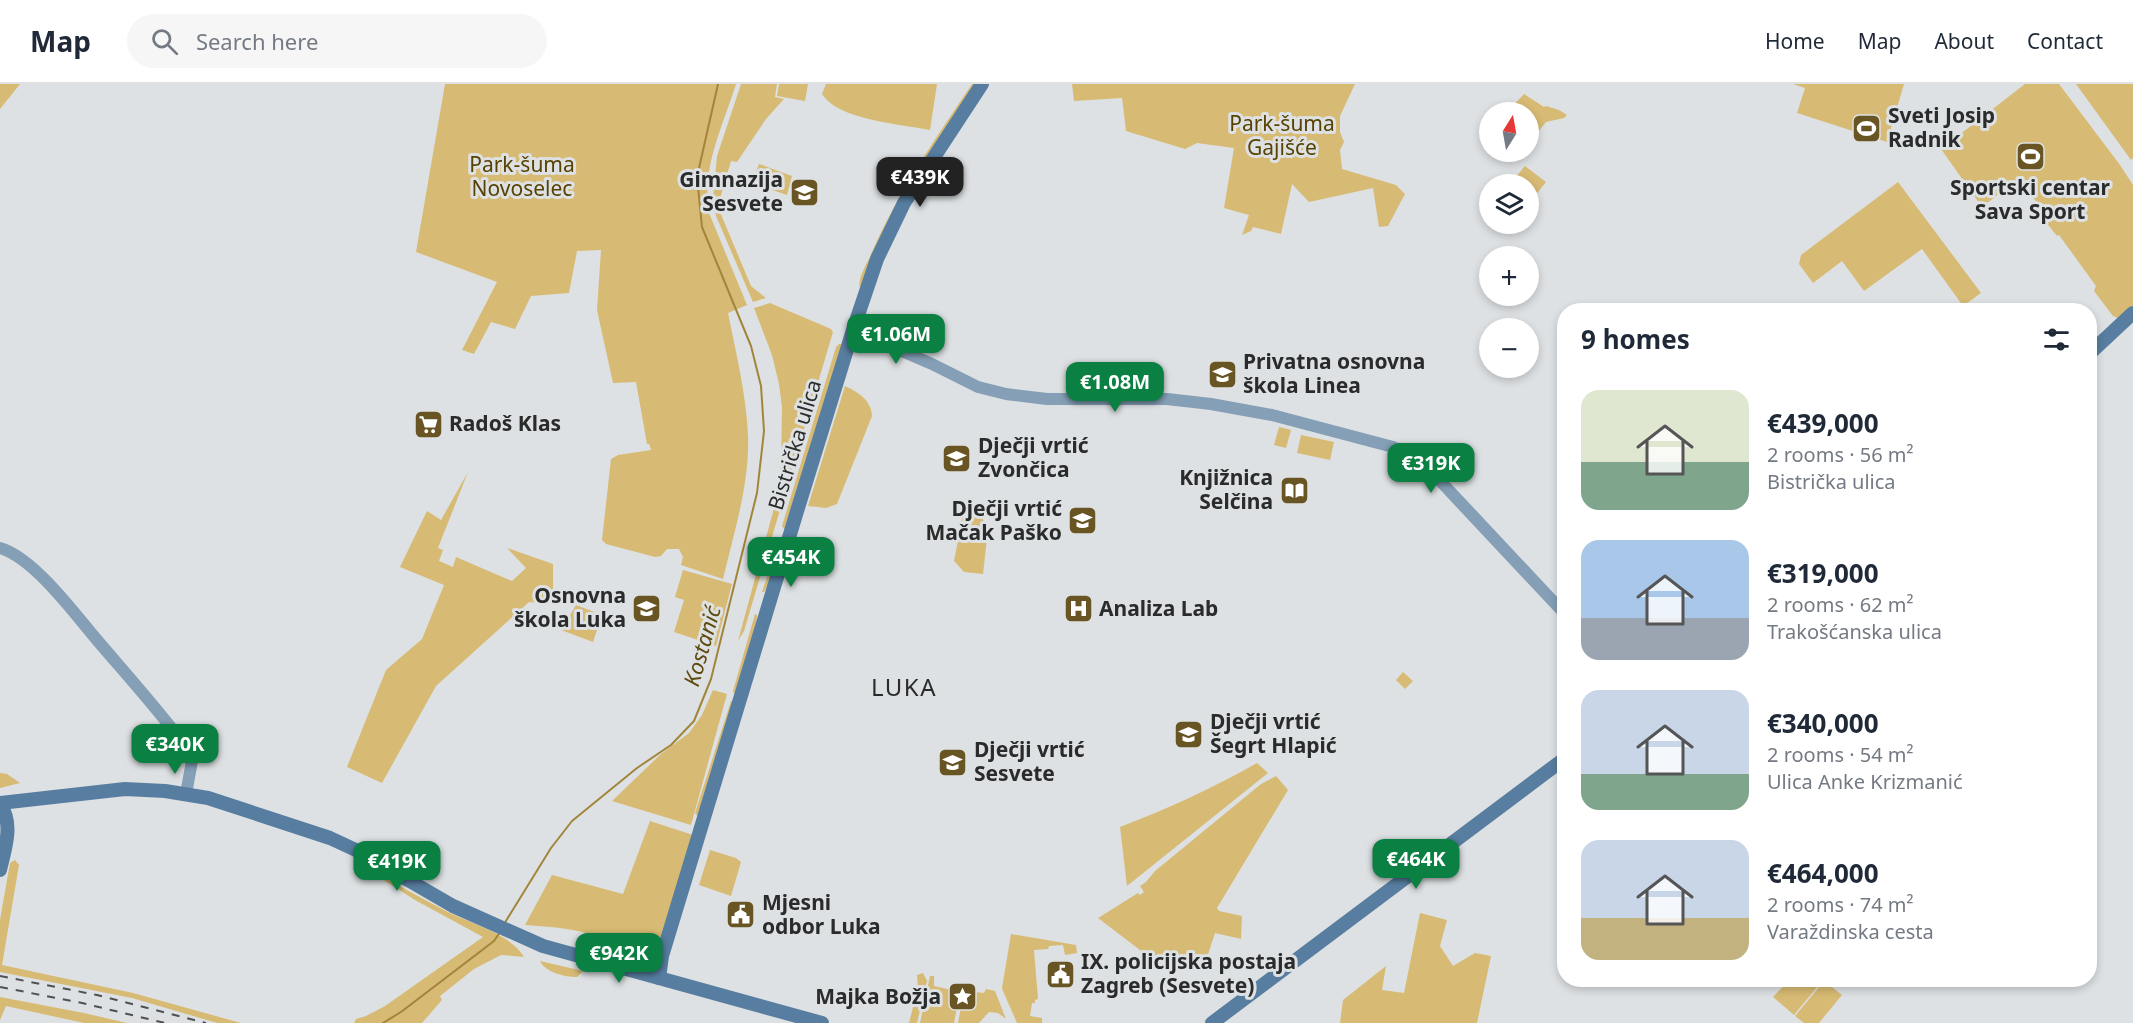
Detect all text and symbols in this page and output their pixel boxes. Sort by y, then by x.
search box [127,14,547,68]
text: Map [30,22,91,60]
icon: search [148,25,181,58]
text: Search here [196,26,318,56]
text: Home [1765,27,1825,55]
text: Map [1858,27,1901,55]
text: About [1934,27,1994,55]
text: Contact [2027,27,2103,55]
place label: Sveti Josip Radnik [1888,101,1995,153]
north arrow [1479,102,1539,162]
map controls [1479,102,1539,378]
park label: Park-šuma Gajišće [1229,109,1335,161]
sports icon: Sveti Josip Radnik [1851,112,1883,144]
sports icon: Sportski centar Sava Sport [2014,141,2046,173]
park label: Park-šuma Novoselec [469,150,575,202]
pin: €439K [878,157,962,208]
text: €439K [890,163,950,190]
place label: Gimnazija Sesvete [679,165,783,217]
place label: Sportski centar Sava Sport [1950,173,2111,225]
button: layers [1479,174,1539,234]
school or university icon: Gimnazija Sesvete [788,176,820,208]
button: + [1479,246,1539,306]
pin: €1.06M [847,314,945,365]
button: − [1479,318,1539,378]
text: €1.06M [861,320,931,347]
text: 9 homes [1581,321,1690,357]
icon: filters [2040,323,2073,356]
place label: Privatna osnovna škola Linea [1243,347,1425,399]
school or university icon: Privatna osnovna škola Linea [1206,358,1238,390]
pin: €1.08M [1066,362,1164,413]
text: €1.08M [1080,368,1150,395]
street label: Bistrička ulica [761,376,827,513]
text: €439,000 [1767,405,1879,441]
supermarket icon: Radoš Klas [412,408,444,440]
place label: Radoš Klas [449,409,561,437]
icon: home [1629,414,1701,486]
place label: Dječji vrtić Zvončica [978,431,1089,483]
text: 2 rooms · 56 m² [1767,441,1914,468]
school or university icon: Dječji vrtić Zvončica [941,442,973,474]
pin: €319K [1389,443,1473,494]
text: €319K [1401,449,1461,476]
place label: Knjižnica Selčina [1179,463,1273,515]
text: Bistrička ulica [1767,468,1896,495]
library icon: Knjižnica Selčina [1278,474,1310,506]
place label: Dječji vrtić Mačak Paško [925,494,1062,546]
school or university icon: Dječji vrtić Mačak Paško [1067,505,1099,537]
pin: €454K [749,537,833,588]
text: €454K [761,543,821,570]
text: €319,000 [1767,555,1879,591]
icon: home [1629,564,1701,636]
place label: Osnovna škola Luka [514,581,626,633]
text: 2 rooms · 62 m² [1767,591,1914,618]
school or university icon: Osnovna škola Luka [631,592,663,624]
hospital icon: Analiza Lab [1062,593,1094,625]
place label: Analiza Lab [1099,594,1218,622]
water label: Kostanić [675,601,727,689]
text: Trakošćanska ulica [1767,618,1942,645]
district label: LUKA [871,670,937,703]
text: €340,000 [1767,705,1879,741]
place label: Dječji vrtić Šegrt Hlapić [1210,707,1337,759]
icon: home [1629,714,1701,786]
school or university icon: Dječji vrtić Šegrt Hlapić [1173,718,1205,750]
pin: €340K [133,724,217,775]
text: €340K [145,730,205,757]
place label: Dječji vrtić Sesvete [974,735,1085,787]
text: 2 rooms · 54 m² [1767,741,1914,768]
school or university icon: Dječji vrtić Sesvete [937,746,969,778]
text: Ulica Anke Krizmanić [1767,768,1963,795]
pin: €464K [1374,839,1458,890]
pin: €419K [355,841,439,892]
text: €464K [1386,845,1446,872]
text: €419K [367,847,427,874]
text: €464,000 [1767,855,1879,891]
icon: home [1629,864,1701,936]
place label: Mjesni odbor Luka [762,888,881,940]
text: 2 rooms · 74 m² [1767,891,1914,918]
public building icon: Mjesni odbor Luka [725,899,757,931]
text: Varaždinska cesta [1767,918,1934,945]
pin: €942K [577,933,661,984]
text: €942K [589,939,649,966]
place label: IX. policijska postaja Zagreb (Sesvete) [1081,947,1296,999]
public building icon: IX. policijska postaja Zagreb (Sesvete) [1044,958,1076,990]
place icon: Majka Božja [946,981,978,1013]
place label: Majka Božja [815,982,941,1010]

